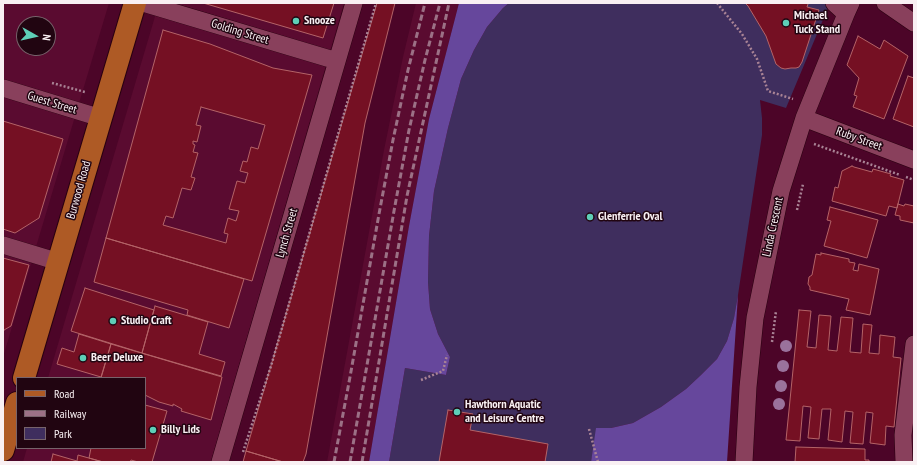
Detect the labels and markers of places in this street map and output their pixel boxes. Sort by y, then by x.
place label: Michael Tuck Stand [794,9,840,37]
place label: Snooze [304,14,335,28]
marker: Snooze [291,16,301,26]
marker: Michael Tuck Stand [781,18,791,28]
place label: Glenferrie Oval [598,210,662,224]
marker: Glenferrie Oval [585,212,595,222]
place label: Studio Craft [121,314,171,328]
marker: Studio Craft [108,316,118,326]
place label: Beer Deluxe [91,351,143,365]
marker: Beer Deluxe [78,353,88,363]
place label: Hawthorn Aquatic and Leisure Centre [465,398,544,426]
marker: Hawthorn Aquatic and Leisure Centre [452,407,462,417]
place label: Billy Lids [161,423,200,437]
marker: Billy Lids [148,425,158,435]

